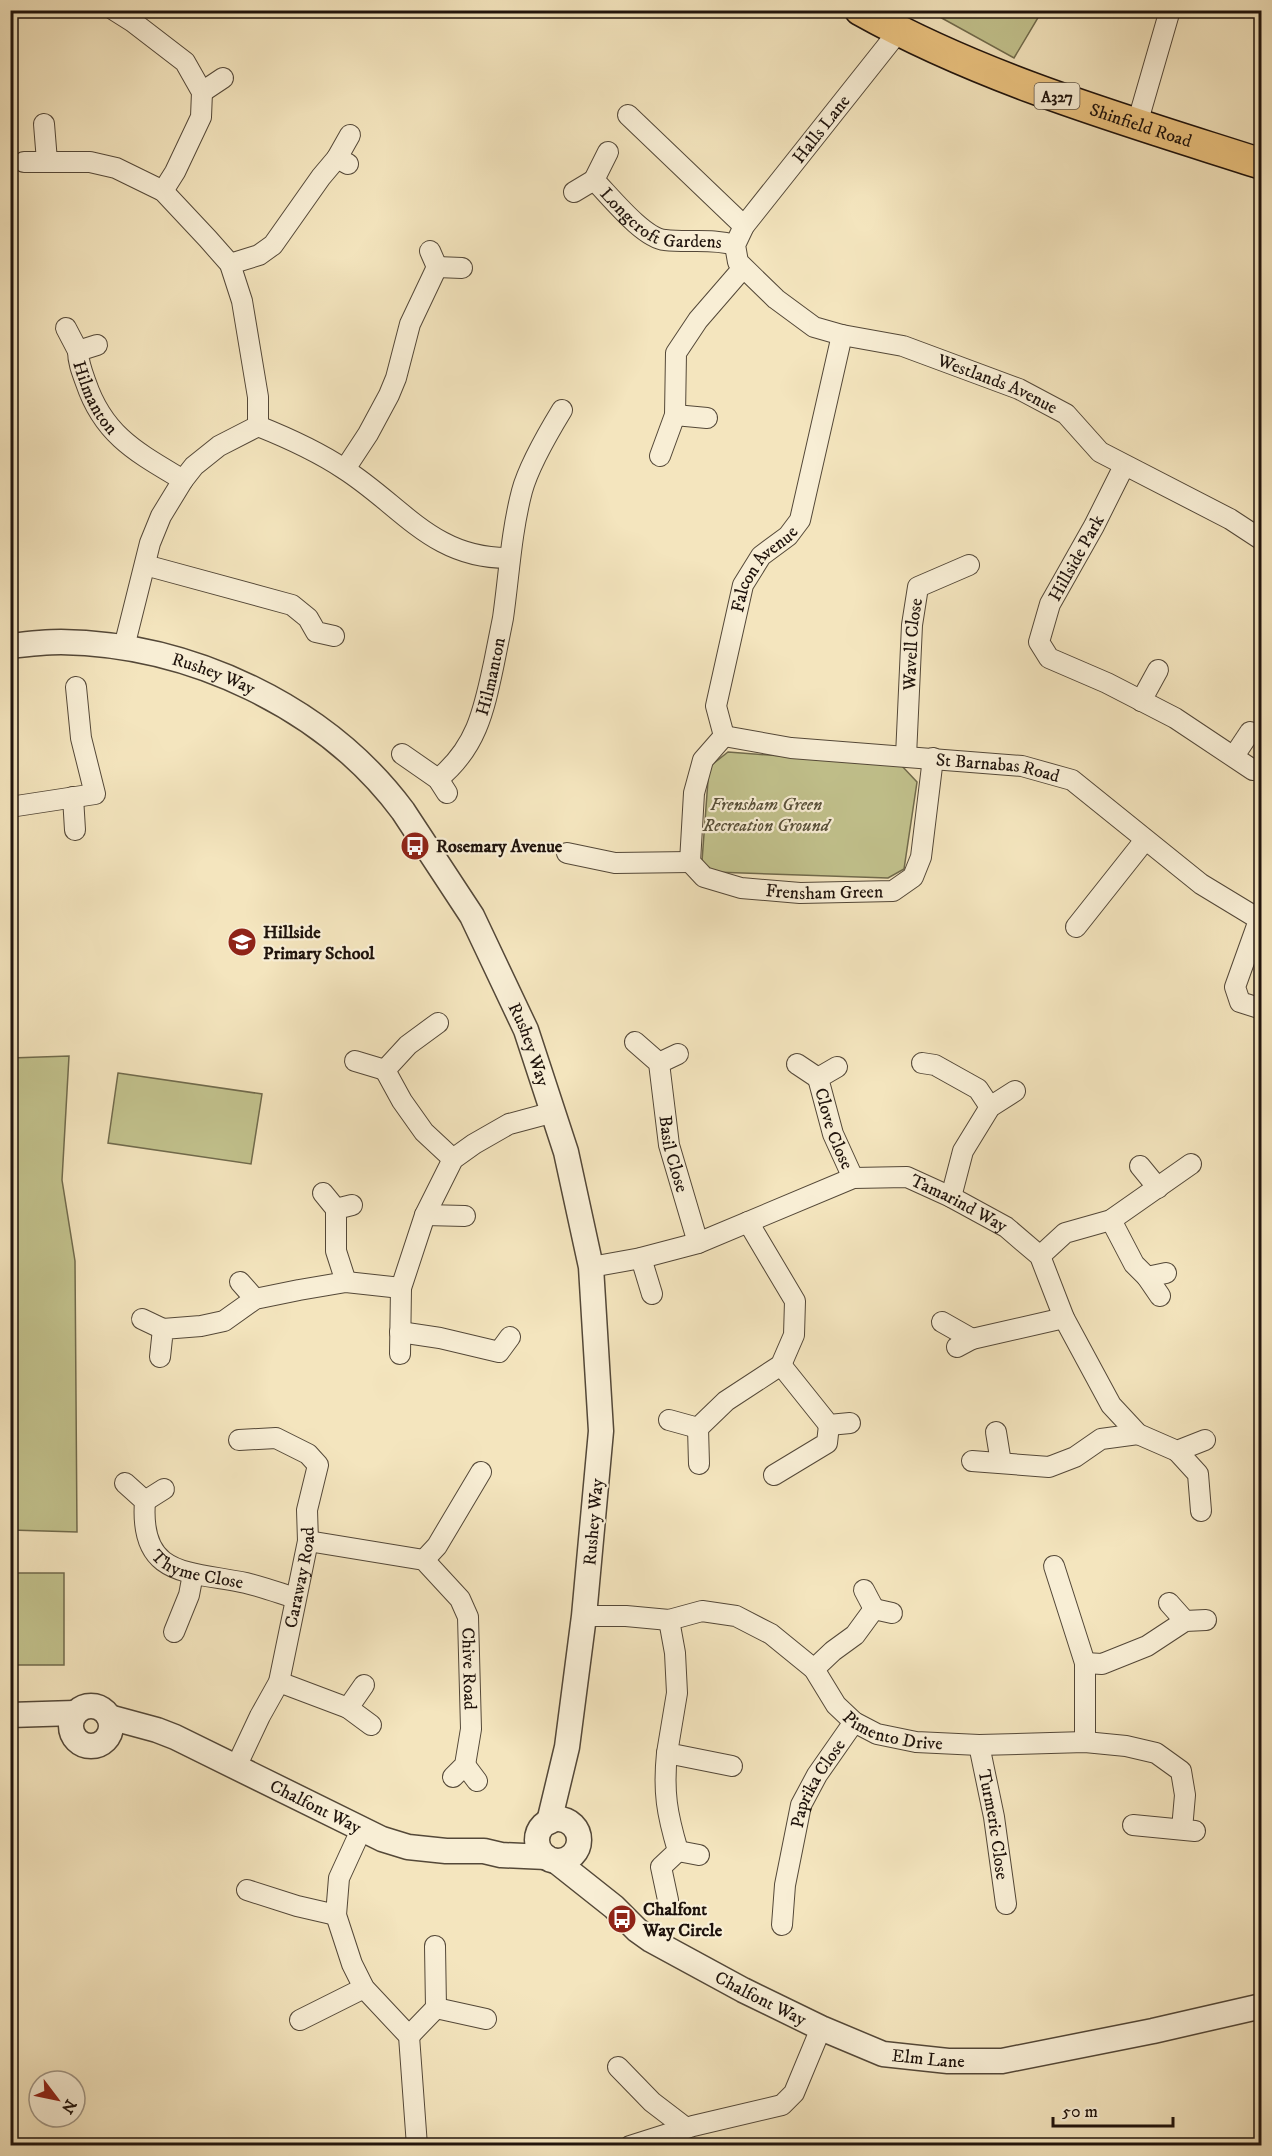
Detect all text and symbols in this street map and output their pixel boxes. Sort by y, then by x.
road number: A327 [1034,83,1080,109]
street label: Halls Lane [788,91,855,168]
street label: Shinfield Road [1087,99,1194,153]
street label: Longcroft Gardens [595,183,723,254]
street label: Westlands Avenue [933,349,1061,419]
street label: Hilmanton [67,358,122,440]
street label: Hillside Park [1044,511,1110,605]
street label: Falcon Avenue [727,522,804,615]
street label: Wavell Close [899,597,928,692]
street label: Hilmanton [472,635,511,719]
street label: Rushey Way [169,649,259,700]
street label: St Barnabas Road [935,749,1062,788]
park label: Frensham Green Recreation Ground [702,794,832,837]
bus stop icon: Rosemary Avenue [399,830,431,862]
place label: Rosemary Avenue [436,836,563,858]
street label: Frensham Green [765,880,884,905]
place label: Hillside Primary School [263,922,375,965]
school or university icon: Hillside Primary School [226,926,258,958]
street label: Rushey Way [503,999,554,1090]
street label: Clove Close [809,1086,858,1173]
street label: Basil Close [653,1114,692,1195]
street label: Tamarind Way [907,1170,1011,1238]
street label: Rushey Way [579,1477,609,1567]
street label: Caraway Road [280,1527,320,1630]
street label: Thyme Close [146,1546,245,1594]
street label: Chive Road [456,1627,480,1710]
street label: Pimento Drive [837,1707,943,1755]
street label: Paprika Close [787,1735,851,1830]
street label: Turmeric Close [972,1768,1013,1881]
street label: Chalfont Way [266,1775,365,1839]
place label: Chalfont Way Circle [642,1899,723,1942]
bus stop icon: Chalfont Way Circle [606,1903,638,1935]
street label: Chalfont Way [711,1967,810,2031]
street label: Elm Lane [891,2045,965,2073]
north arrow [27,2069,87,2129]
scale bar [1053,2090,1173,2128]
text: N [57,2096,81,2117]
text: 50 m [1062,2101,1098,2123]

